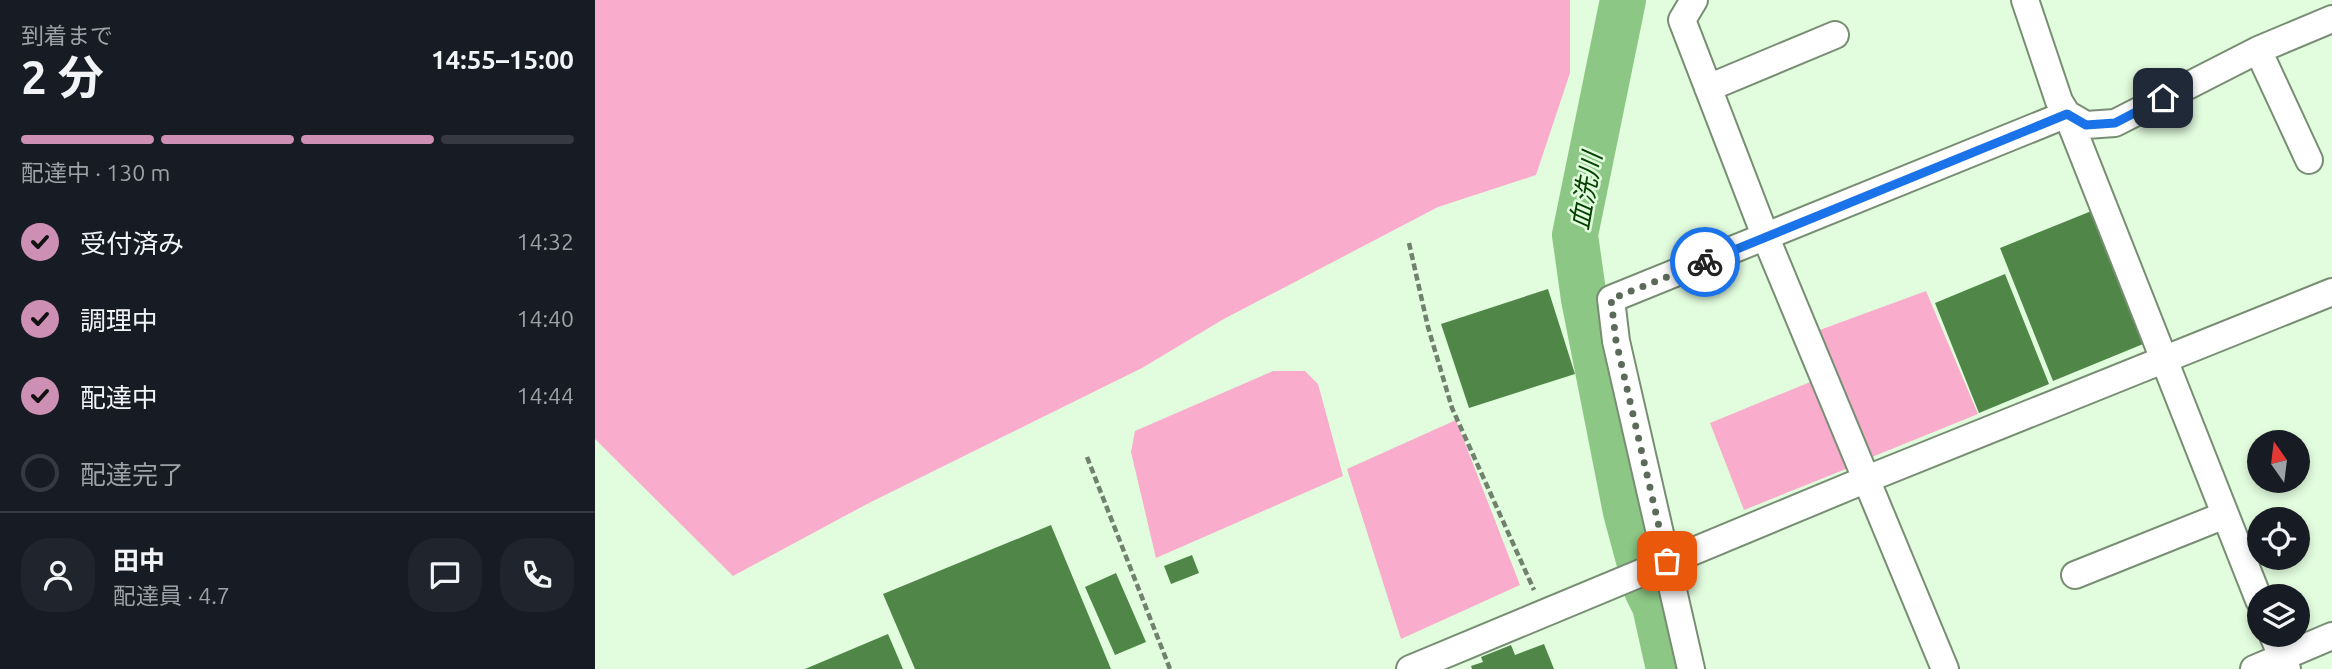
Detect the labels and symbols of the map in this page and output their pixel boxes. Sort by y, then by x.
pin [2133,68,2193,128]
water label: 血洗川 [1564,147,1607,232]
courier [1670,227,1740,297]
north arrow [2247,430,2310,494]
pin [1637,531,1697,591]

